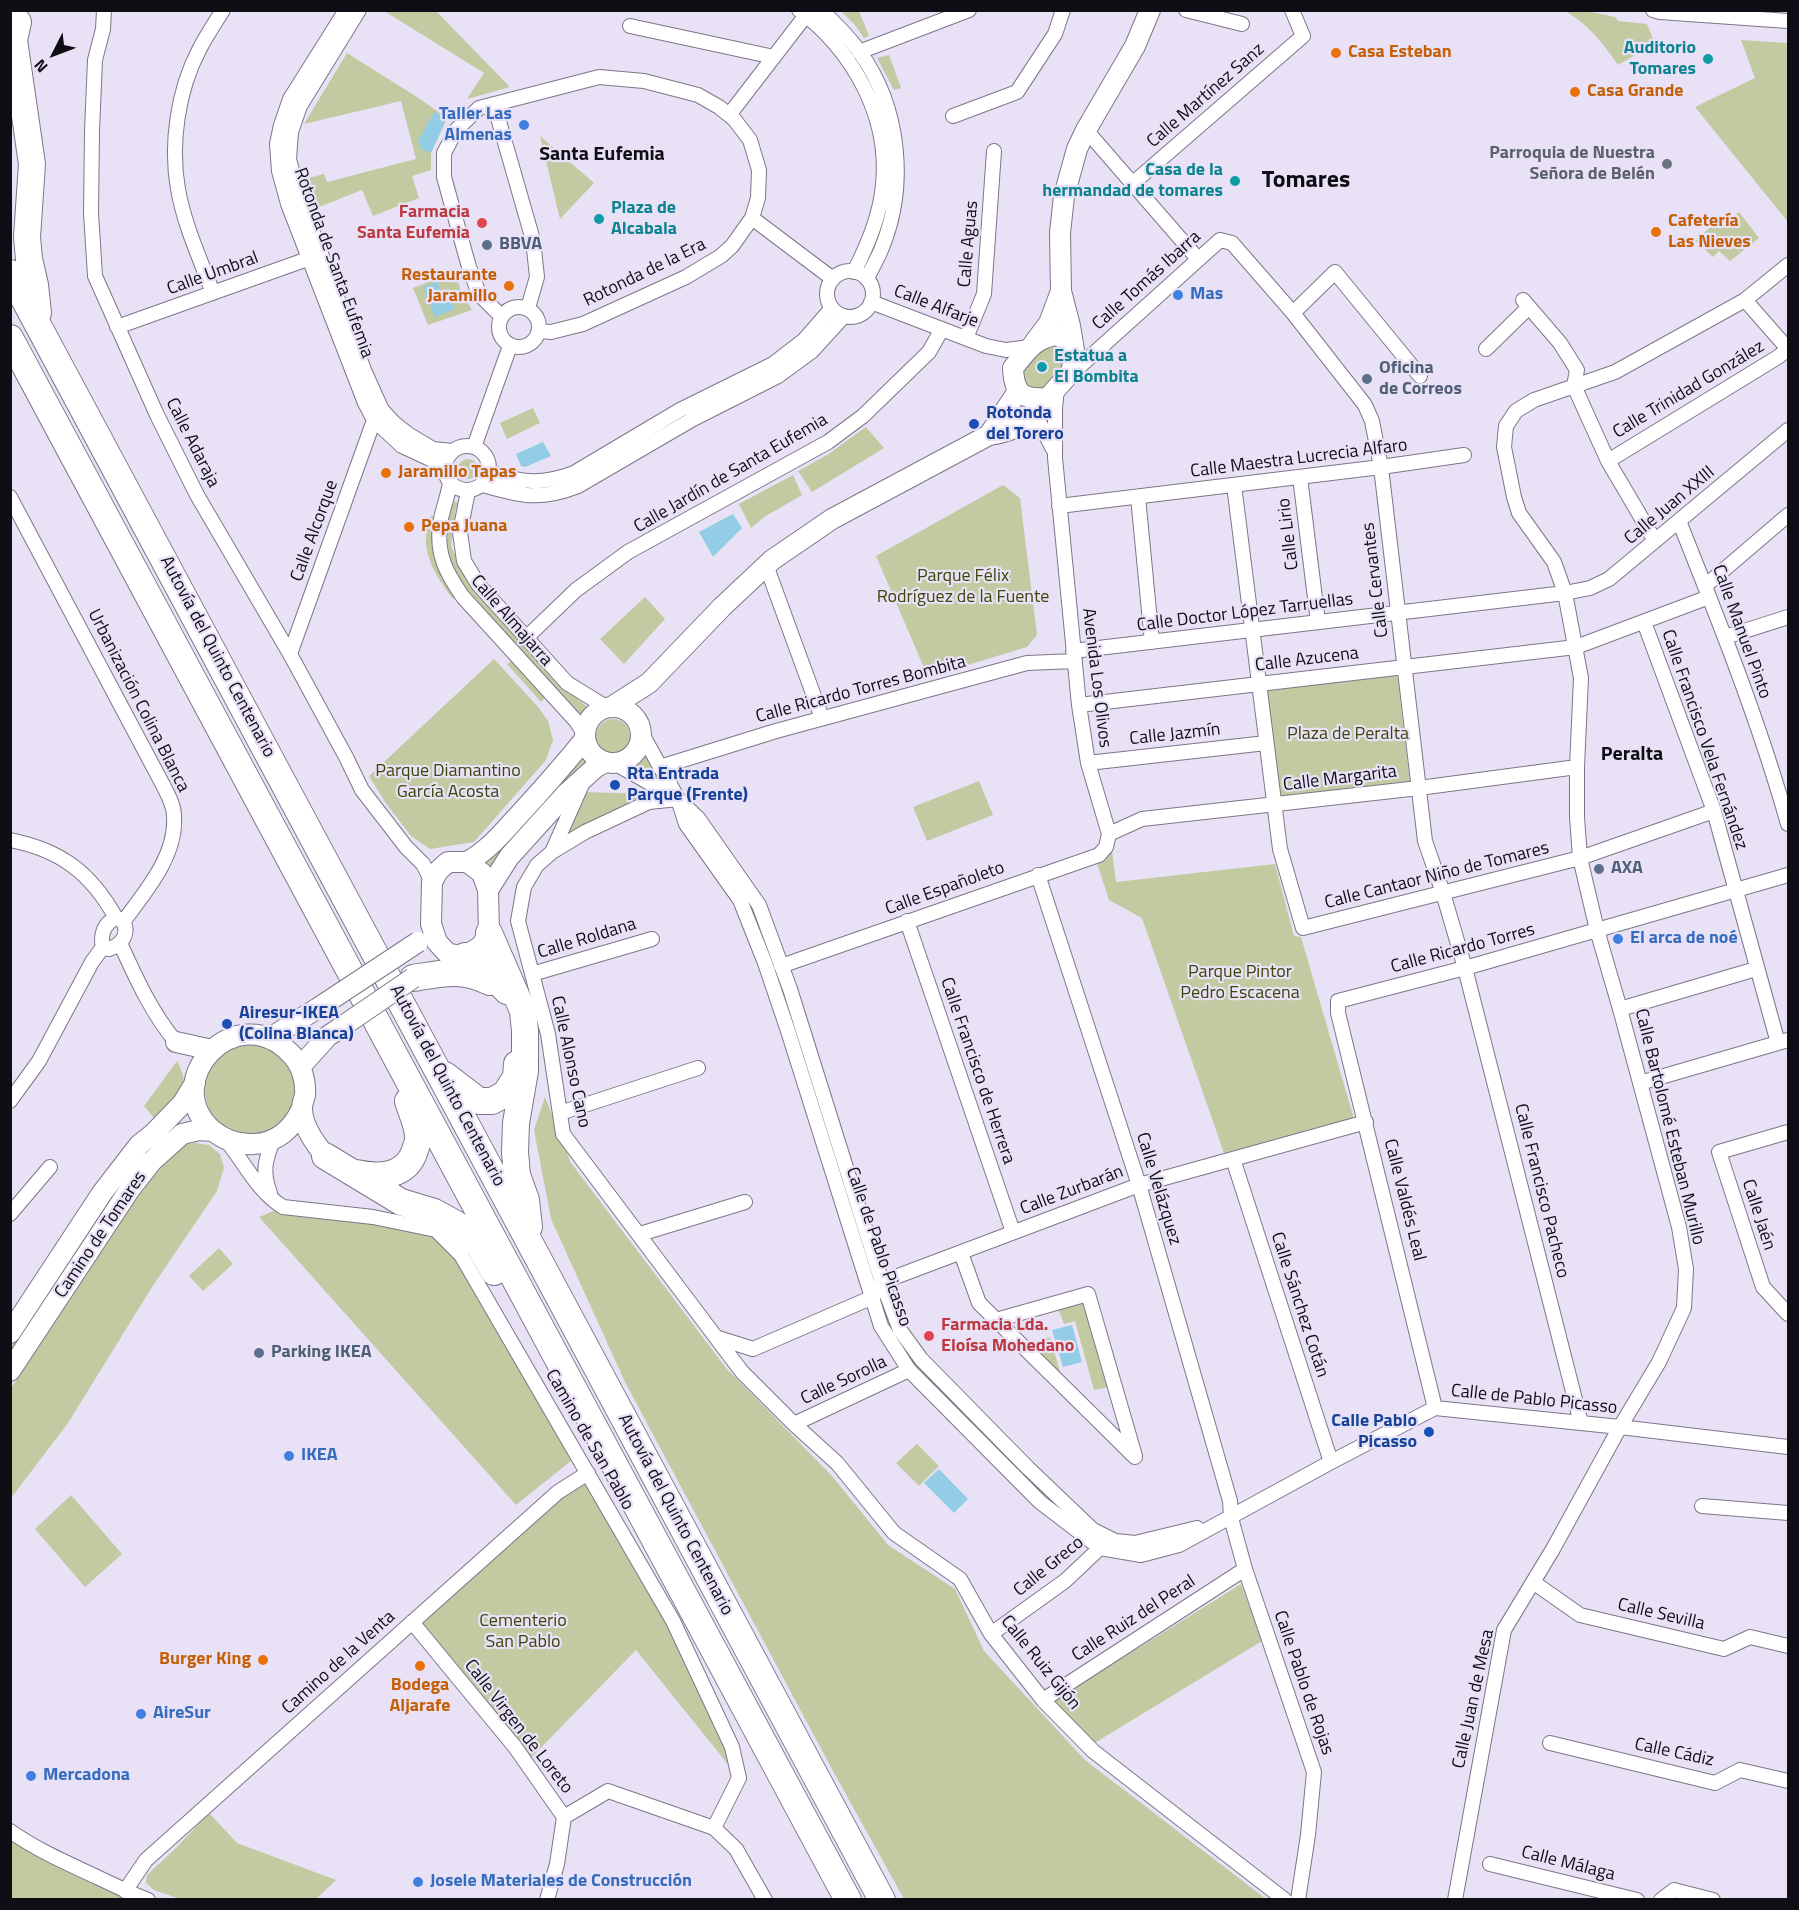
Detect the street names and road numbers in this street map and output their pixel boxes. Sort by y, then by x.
street label: Calle Martínez Sanz [1143,39,1269,153]
street label: Rotonda de Santa Eufemia [289,165,377,361]
street label: Calle Aguas [954,200,984,288]
street label: Calle Tomás Ibarra [1088,227,1206,335]
street label: Rotonda de la Era [580,234,710,312]
street label: Calle Umbral [164,247,262,301]
street label: Calle Alfarje [890,281,982,333]
street label: Calle Trinidad González [1609,336,1769,444]
street label: Calle Adaraja [160,395,224,491]
street label: Calle Jardín de Santa Eufemia [630,410,832,538]
street label: Calle Maestra Lucrecia Alfaro [1189,435,1409,483]
street label: Calle Juan XXIII [1621,462,1719,550]
street label: Calle Alcorque [287,477,343,585]
street label: Calle Lirio [1274,497,1304,571]
street label: Calle Cervantes [1358,521,1394,639]
street label: Autovía del Quinto Centenario [155,553,279,761]
street label: Calle Manuel Pinto [1707,562,1775,702]
street label: Calle Almajarra [466,571,556,671]
street label: Calle Doctor López Tarruellas [1136,589,1354,637]
street label: Urbanización Colina Blanca [82,606,194,796]
street label: Avenida Los Olivos [1077,607,1115,749]
street label: Calle Francisco Vela Fernández [1656,627,1752,853]
street label: Calle Azucena [1254,643,1360,677]
street label: Calle Ricardo Torres Bombita [754,652,968,728]
street label: Calle Jazmín [1129,719,1221,751]
street label: Calle Margarita [1282,761,1398,797]
street label: Calle Cantaor Niño de Tomares [1323,838,1551,914]
street label: Calle Españoleto [882,857,1008,921]
street label: Calle Roldana [535,914,639,964]
street label: Calle Ricardo Torres [1389,919,1537,979]
street label: Calle Francisco de Herrera [935,975,1019,1167]
street label: Autovía del Quinto Centenario [385,982,509,1190]
street label: Calle Alonso Cano [546,994,594,1130]
street label: Calle Bartolomé Esteban Murillo [1629,1007,1709,1247]
street label: Calle Francisco Pacheco [1509,1102,1573,1280]
street label: Calle Velázquez [1131,1130,1185,1248]
street label: Calle Valdés Leal [1378,1137,1430,1263]
street label: Calle Zurbarán [1017,1161,1127,1221]
street label: Calle de Pablo Picasso [841,1164,915,1330]
street label: Camino de Tomares [51,1167,151,1303]
street label: Calle Jaén [1736,1177,1780,1253]
street label: Calle Sánchez Cotán [1265,1230,1333,1380]
street label: Calle Sorolla [798,1352,890,1410]
street label: Camino de San Pablo [540,1366,638,1514]
street label: Calle de Pablo Picasso [1450,1381,1618,1419]
street label: Autovía del Quinto Centenario [613,1411,737,1619]
street label: Calle Greco [1010,1532,1088,1602]
street label: Calle Ruiz del Peral [1068,1571,1200,1667]
street label: Calle Sevilla [1615,1594,1707,1636]
street label: Camino de la Venta [278,1607,400,1719]
street label: Calle Pablo de Rojas [1268,1608,1338,1758]
street label: Calle Ruiz Gijón [995,1612,1085,1714]
street label: Calle Juan de Mesa [1449,1627,1499,1771]
street label: Calle Virgen de Loreto [459,1656,577,1798]
street label: Calle Cádiz [1632,1734,1716,1772]
street label: Calle Málaga [1519,1842,1617,1886]

